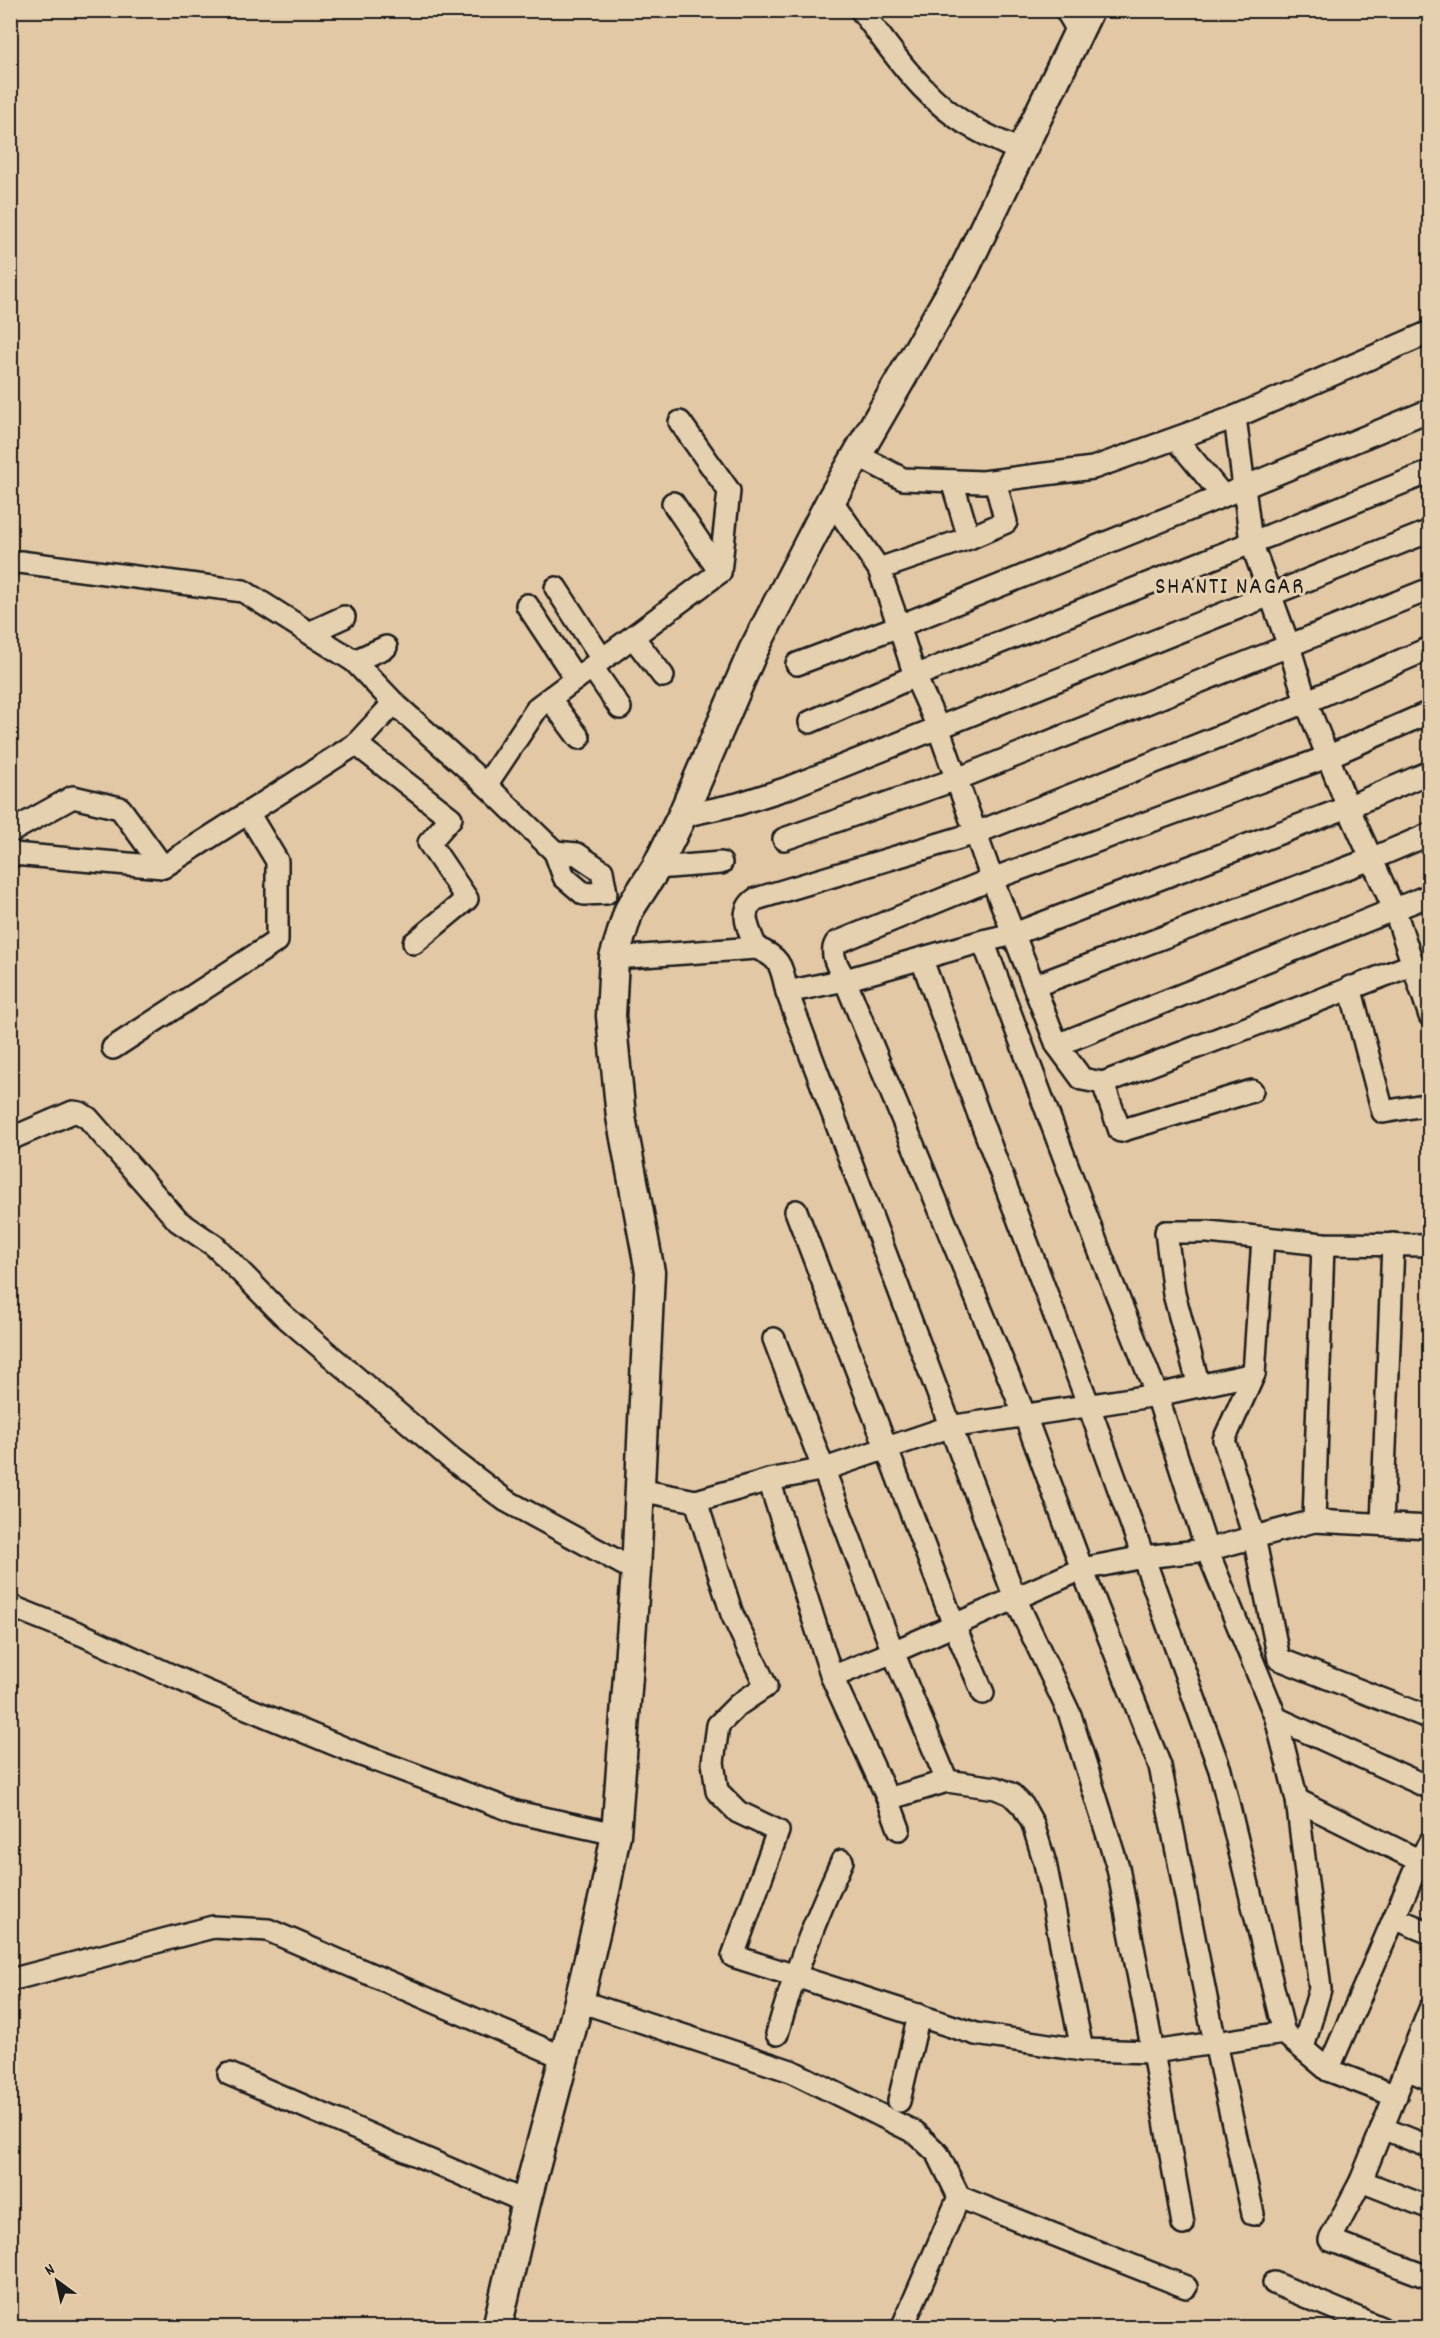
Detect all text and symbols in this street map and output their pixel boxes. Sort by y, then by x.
district label: SHANTI NAGAR [1155,571,1305,605]
north arrow [27,2251,87,2311]
text: N [41,2259,60,2282]

